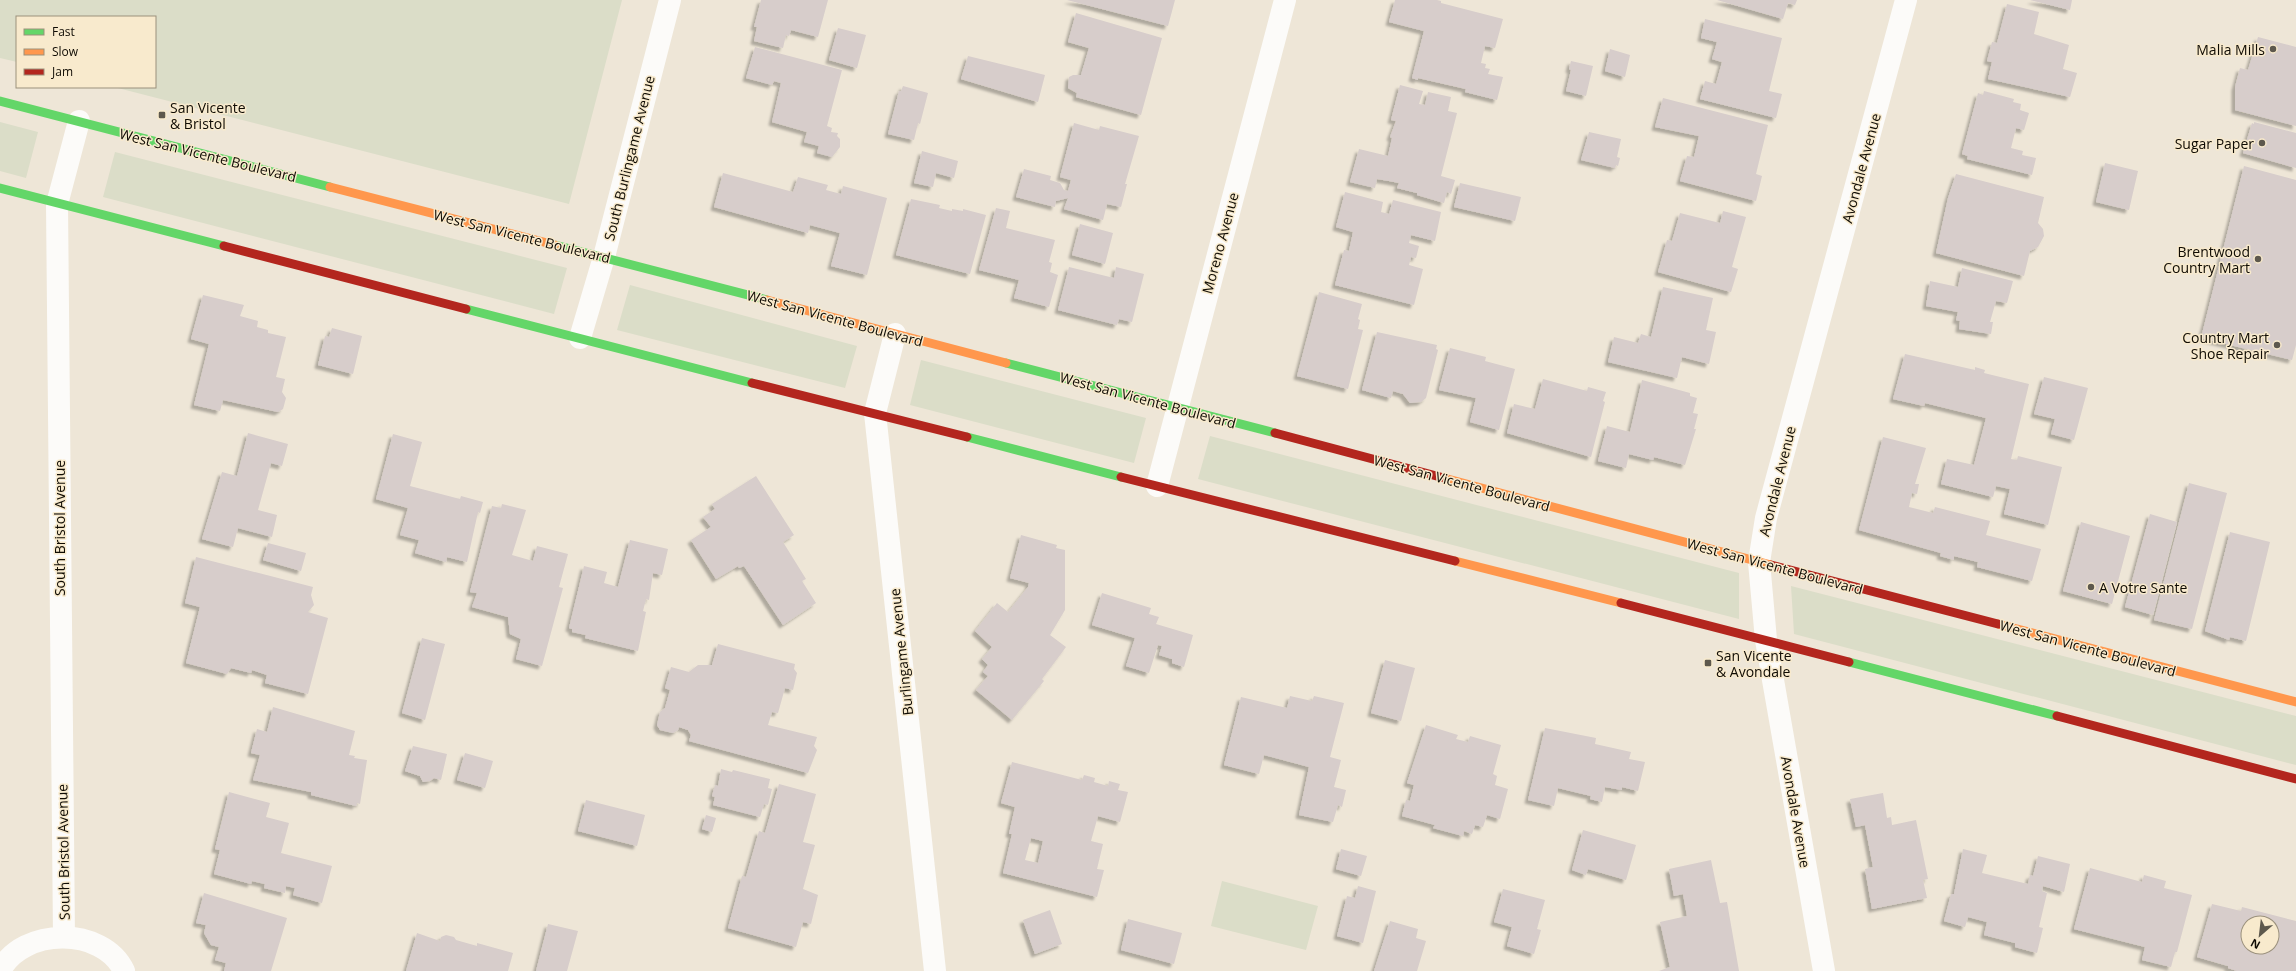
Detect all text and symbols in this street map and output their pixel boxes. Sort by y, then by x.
legend [16,16,156,88]
text: Fast [52,23,75,40]
place label: Malia Mills [2196,40,2265,59]
text: Slow [52,43,79,60]
marker: Malia Mills [2268,44,2278,54]
text: Jam [51,63,73,80]
street label: South Burlingame Avenue [599,73,659,243]
place label: San Vicente & Bristol [170,98,246,133]
marker: San Vicente & Bristol [157,110,167,120]
street label: Avondale Avenue [1837,111,1885,225]
street label: West San Vicente Boulevard [118,124,298,186]
place label: Sugar Paper [2175,134,2254,153]
marker: Sugar Paper [2257,138,2267,148]
street label: Moreno Avenue [1197,190,1243,296]
street label: West San Vicente Boulevard [432,205,612,267]
place label: Brentwood Country Mart [2163,242,2250,277]
marker: Brentwood Country Mart [2253,254,2263,264]
street label: West San Vicente Boulevard [745,285,925,351]
place label: Country Mart Shoe Repair [2182,328,2269,363]
marker: Country Mart Shoe Repair [2272,340,2282,350]
street label: West San Vicente Boulevard [1058,367,1238,433]
street label: Avondale Avenue [1754,424,1800,538]
street label: West San Vicente Boulevard [1372,450,1552,516]
street label: South Bristol Avenue [50,460,69,596]
street label: West San Vicente Boulevard [1685,533,1865,599]
place label: A Votre Sante [2099,578,2188,597]
marker: A Votre Sante [2086,582,2096,592]
street label: Burlingame Avenue [885,587,917,716]
street label: West San Vicente Boulevard [1998,615,2178,681]
place label: San Vicente & Avondale [1716,646,1792,681]
marker: San Vicente & Avondale [1703,658,1713,668]
street label: Avondale Avenue [1777,755,1815,869]
street label: South Bristol Avenue [52,784,74,920]
north arrow [2240,915,2280,955]
text: N [2248,936,2263,953]

